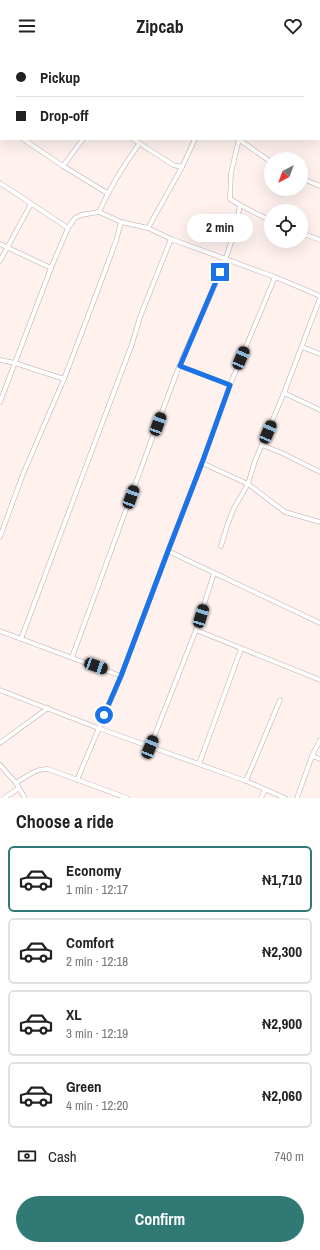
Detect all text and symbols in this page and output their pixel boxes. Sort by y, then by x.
text: Zipcab [136,14,184,39]
icon: menu [16,15,38,37]
icon: heart [282,15,304,37]
text: Pickup [40,67,80,88]
text: Drop-off [40,105,89,126]
north arrow [264,152,308,196]
map controls [264,152,308,248]
button: locate [264,204,308,248]
callout: 2 min [187,214,253,242]
text: 2 min [206,219,234,236]
route end [211,263,229,281]
car [231,345,251,371]
car [148,411,168,437]
car [258,419,278,445]
car [121,484,141,510]
car [192,603,210,629]
car [83,656,109,676]
route start [95,706,113,724]
car [140,734,160,760]
text: Choose a ride [16,809,114,834]
text: Economy [66,860,121,881]
icon: car [18,861,54,897]
text: ₦1,710 [262,869,302,890]
text: 1 min · 12:17 [66,881,128,898]
text: Comfort [66,932,114,953]
icon: car [18,933,54,969]
text: ₦2,300 [262,941,302,962]
text: 2 min · 12:18 [66,953,128,970]
text: XL [66,1004,82,1025]
icon: car [18,1005,54,1041]
text: ₦2,900 [262,1013,302,1034]
text: 3 min · 12:19 [66,1025,128,1042]
text: Green [66,1076,102,1097]
icon: car [18,1077,54,1113]
text: ₦2,060 [262,1085,302,1106]
text: 4 min · 12:20 [66,1097,128,1114]
icon: cash [16,1145,38,1167]
text: Cash [48,1146,77,1167]
text: 740 m [274,1148,304,1165]
button: Confirm [16,1196,304,1242]

